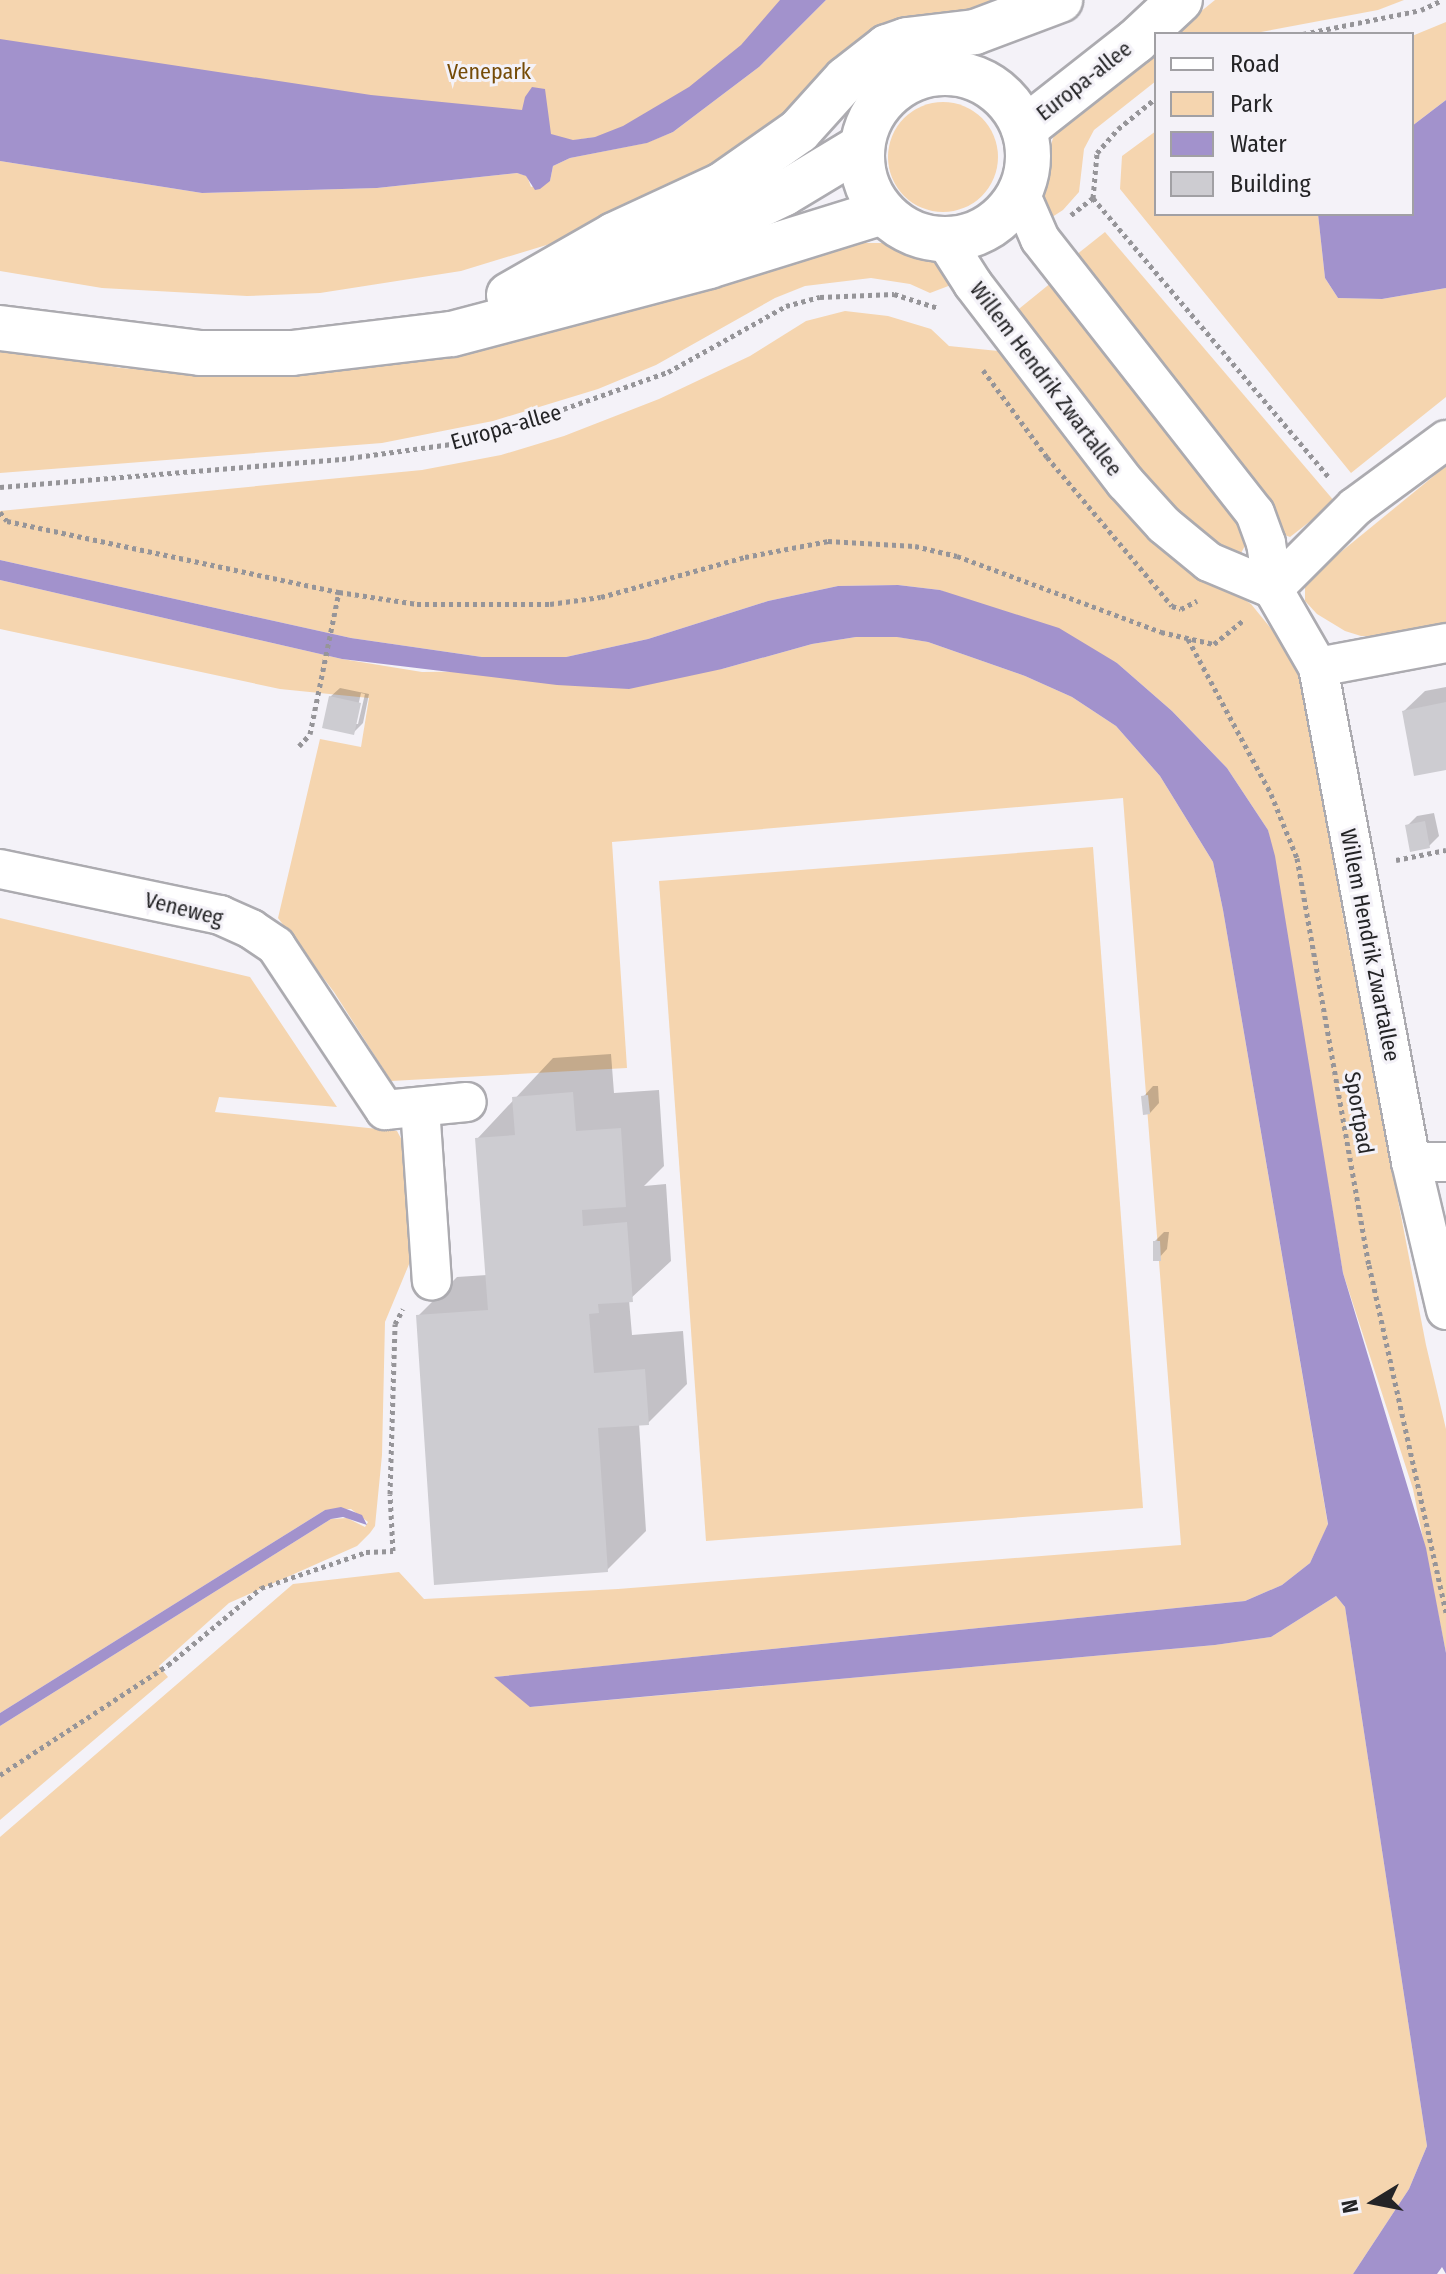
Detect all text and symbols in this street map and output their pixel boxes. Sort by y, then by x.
legend [1154,32,1414,216]
street label: Europa-allee [1031,36,1137,126]
text: Road [1230,50,1280,78]
park label: Venepark [447,59,531,85]
text: Park [1230,90,1273,118]
text: Water [1230,130,1287,158]
text: Building [1230,170,1311,198]
street label: Willem Hendrik Zwartallee [964,277,1128,481]
street label: Europa-allee [448,399,564,455]
street label: Willem Hendrik Zwartallee [1334,827,1406,1063]
street label: Veneweg [142,887,226,931]
street label: Sportpad [1339,1070,1379,1156]
north arrow [1334,2162,1414,2242]
text: N [1335,2197,1364,2215]

